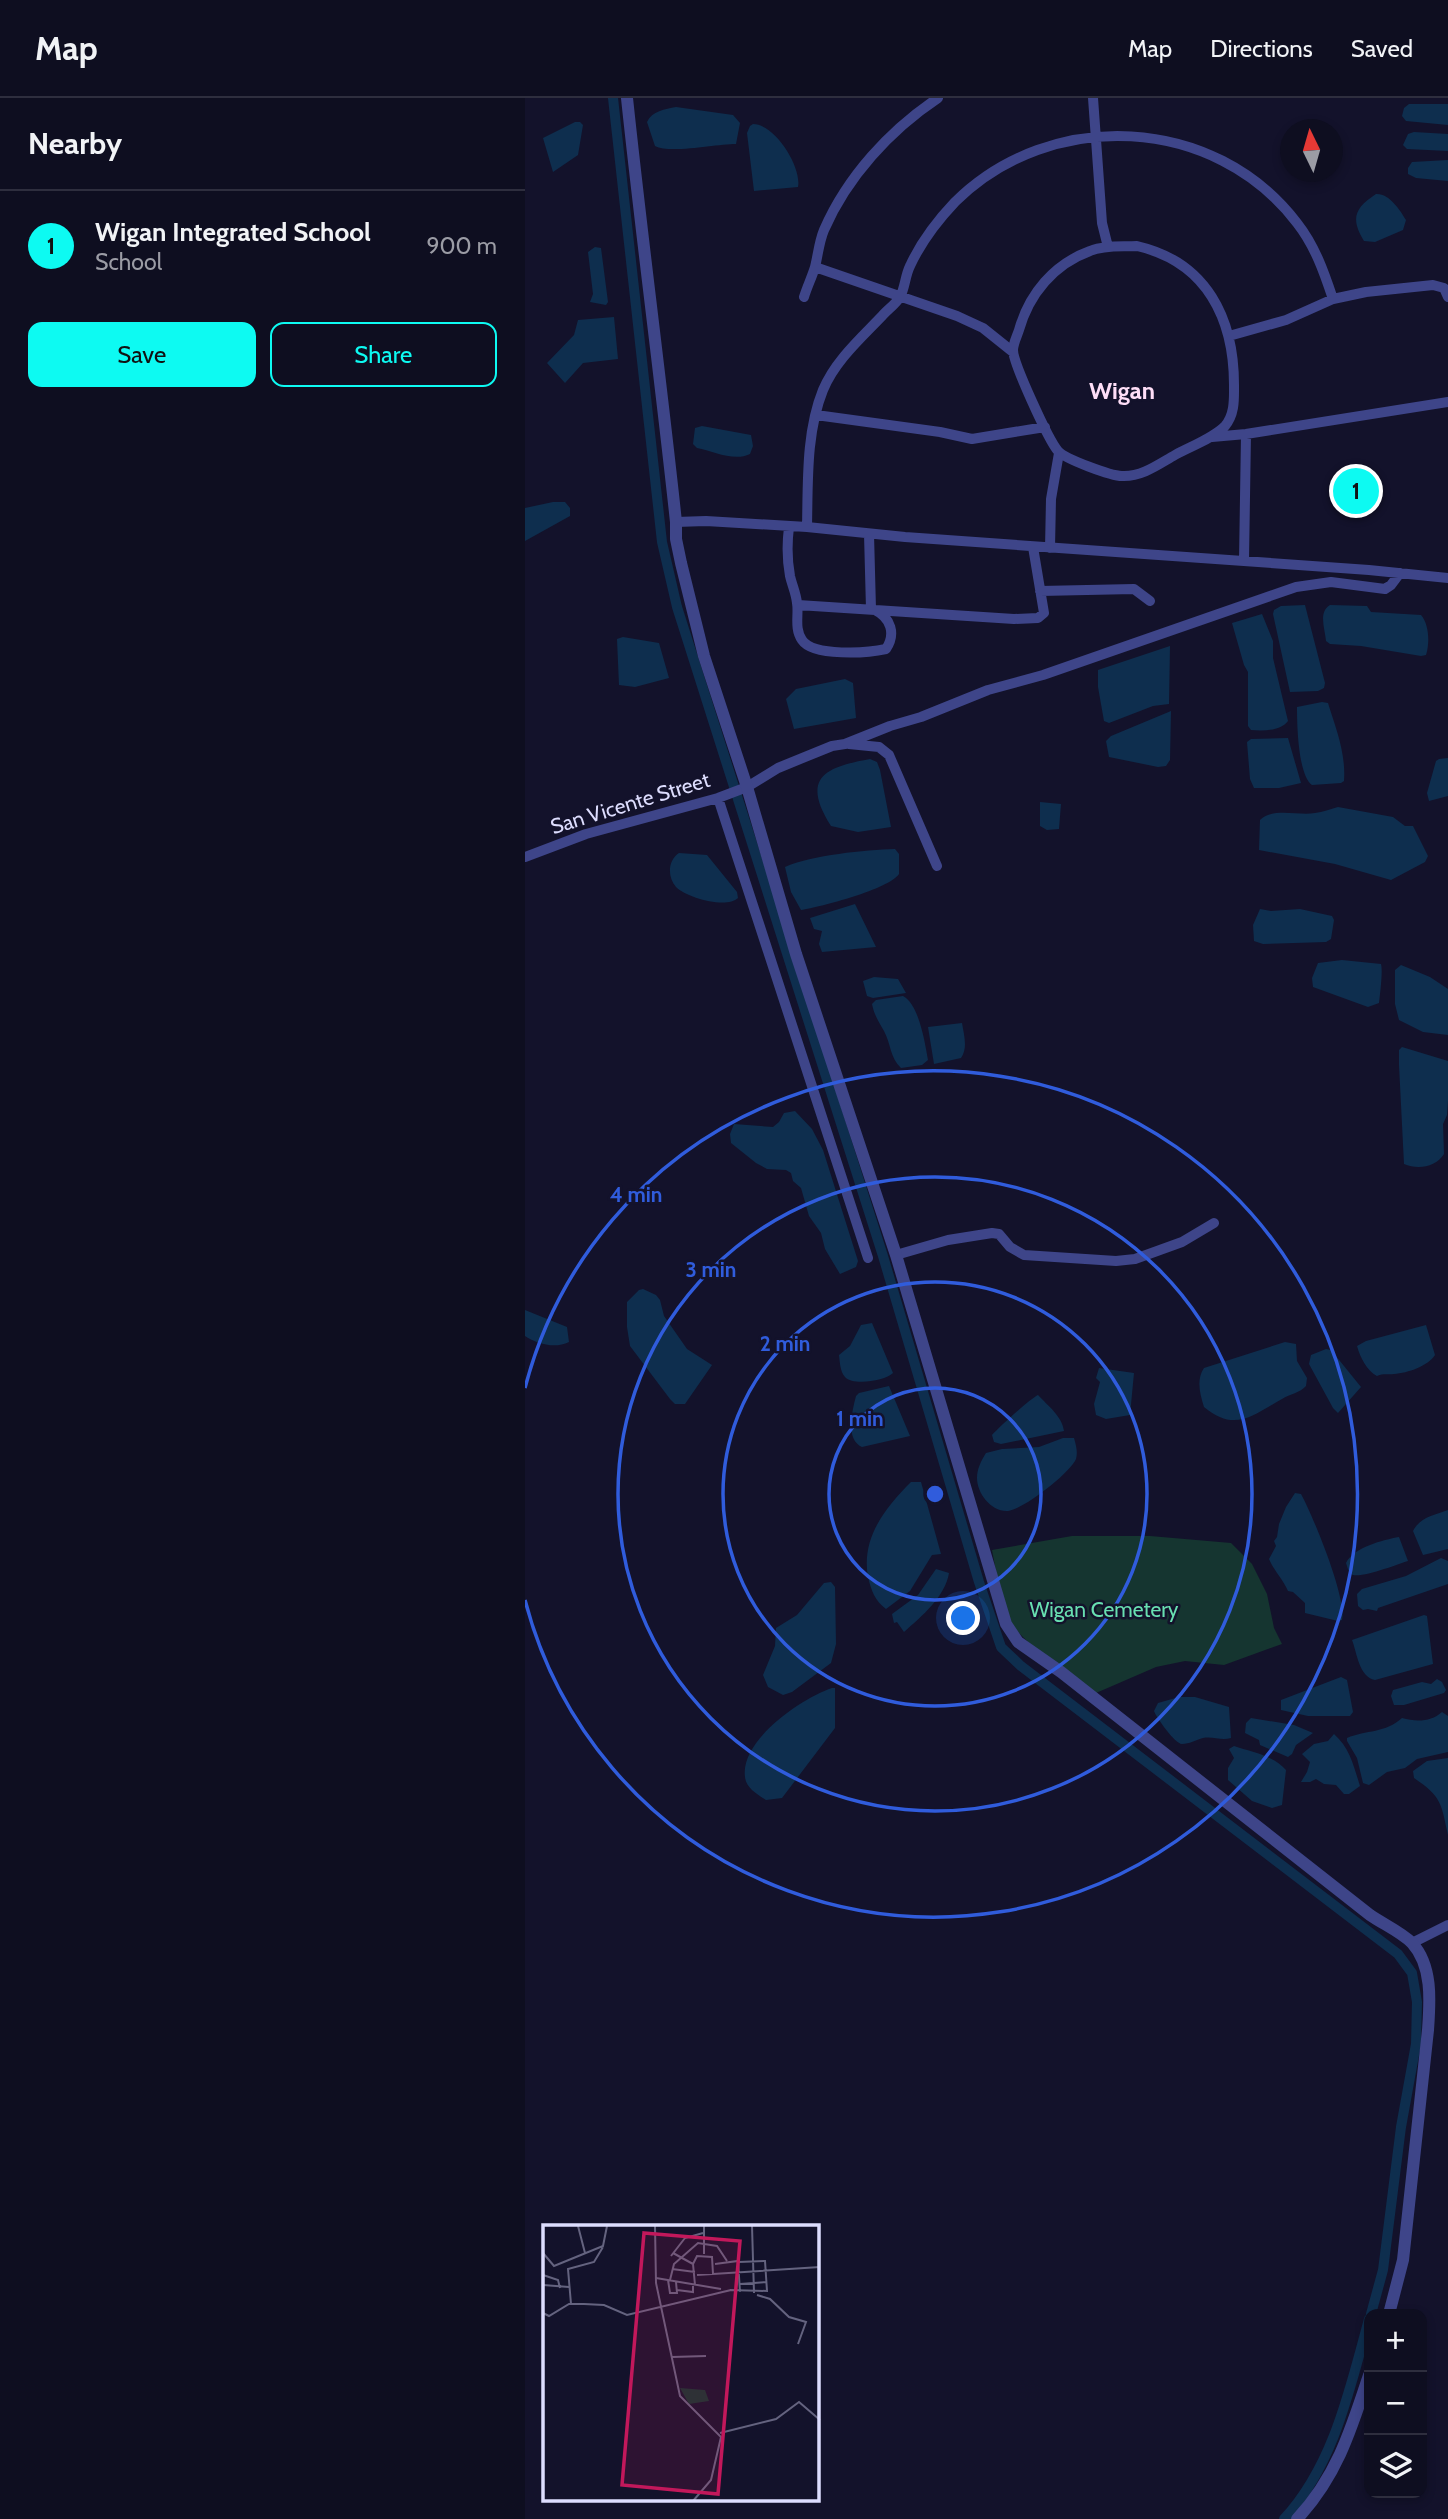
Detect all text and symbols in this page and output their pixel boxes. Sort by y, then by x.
text: Map [35,28,98,68]
text: Map [1128,34,1172,63]
text: Directions [1210,34,1313,63]
text: Saved [1351,34,1413,63]
north arrow [1280,119,1343,182]
text: Nearby [28,125,122,162]
text: Wigan Integrated School [95,216,371,248]
text: 1 [47,232,55,260]
text: 900 m [426,232,497,260]
text: School [95,248,162,276]
button: Save [28,322,256,387]
button: Share [270,322,497,387]
district label: Wigan [1089,376,1155,405]
pin: 1 [1333,465,1379,517]
street label: San Vicente Street [547,767,713,839]
text: 4 min [610,1182,662,1207]
text: 3 min [686,1257,736,1282]
text: 2 min [760,1331,810,1356]
text: 1 min [836,1406,884,1431]
centre of rings [923,1482,947,1506]
park label: Wigan Cemetery [1030,1597,1179,1622]
your location [946,1601,980,1635]
inset map [543,2225,819,2502]
map controls [1364,2309,1427,2498]
button: + [1364,2309,1427,2372]
button: − [1364,2372,1427,2435]
button: layers [1364,2435,1427,2498]

